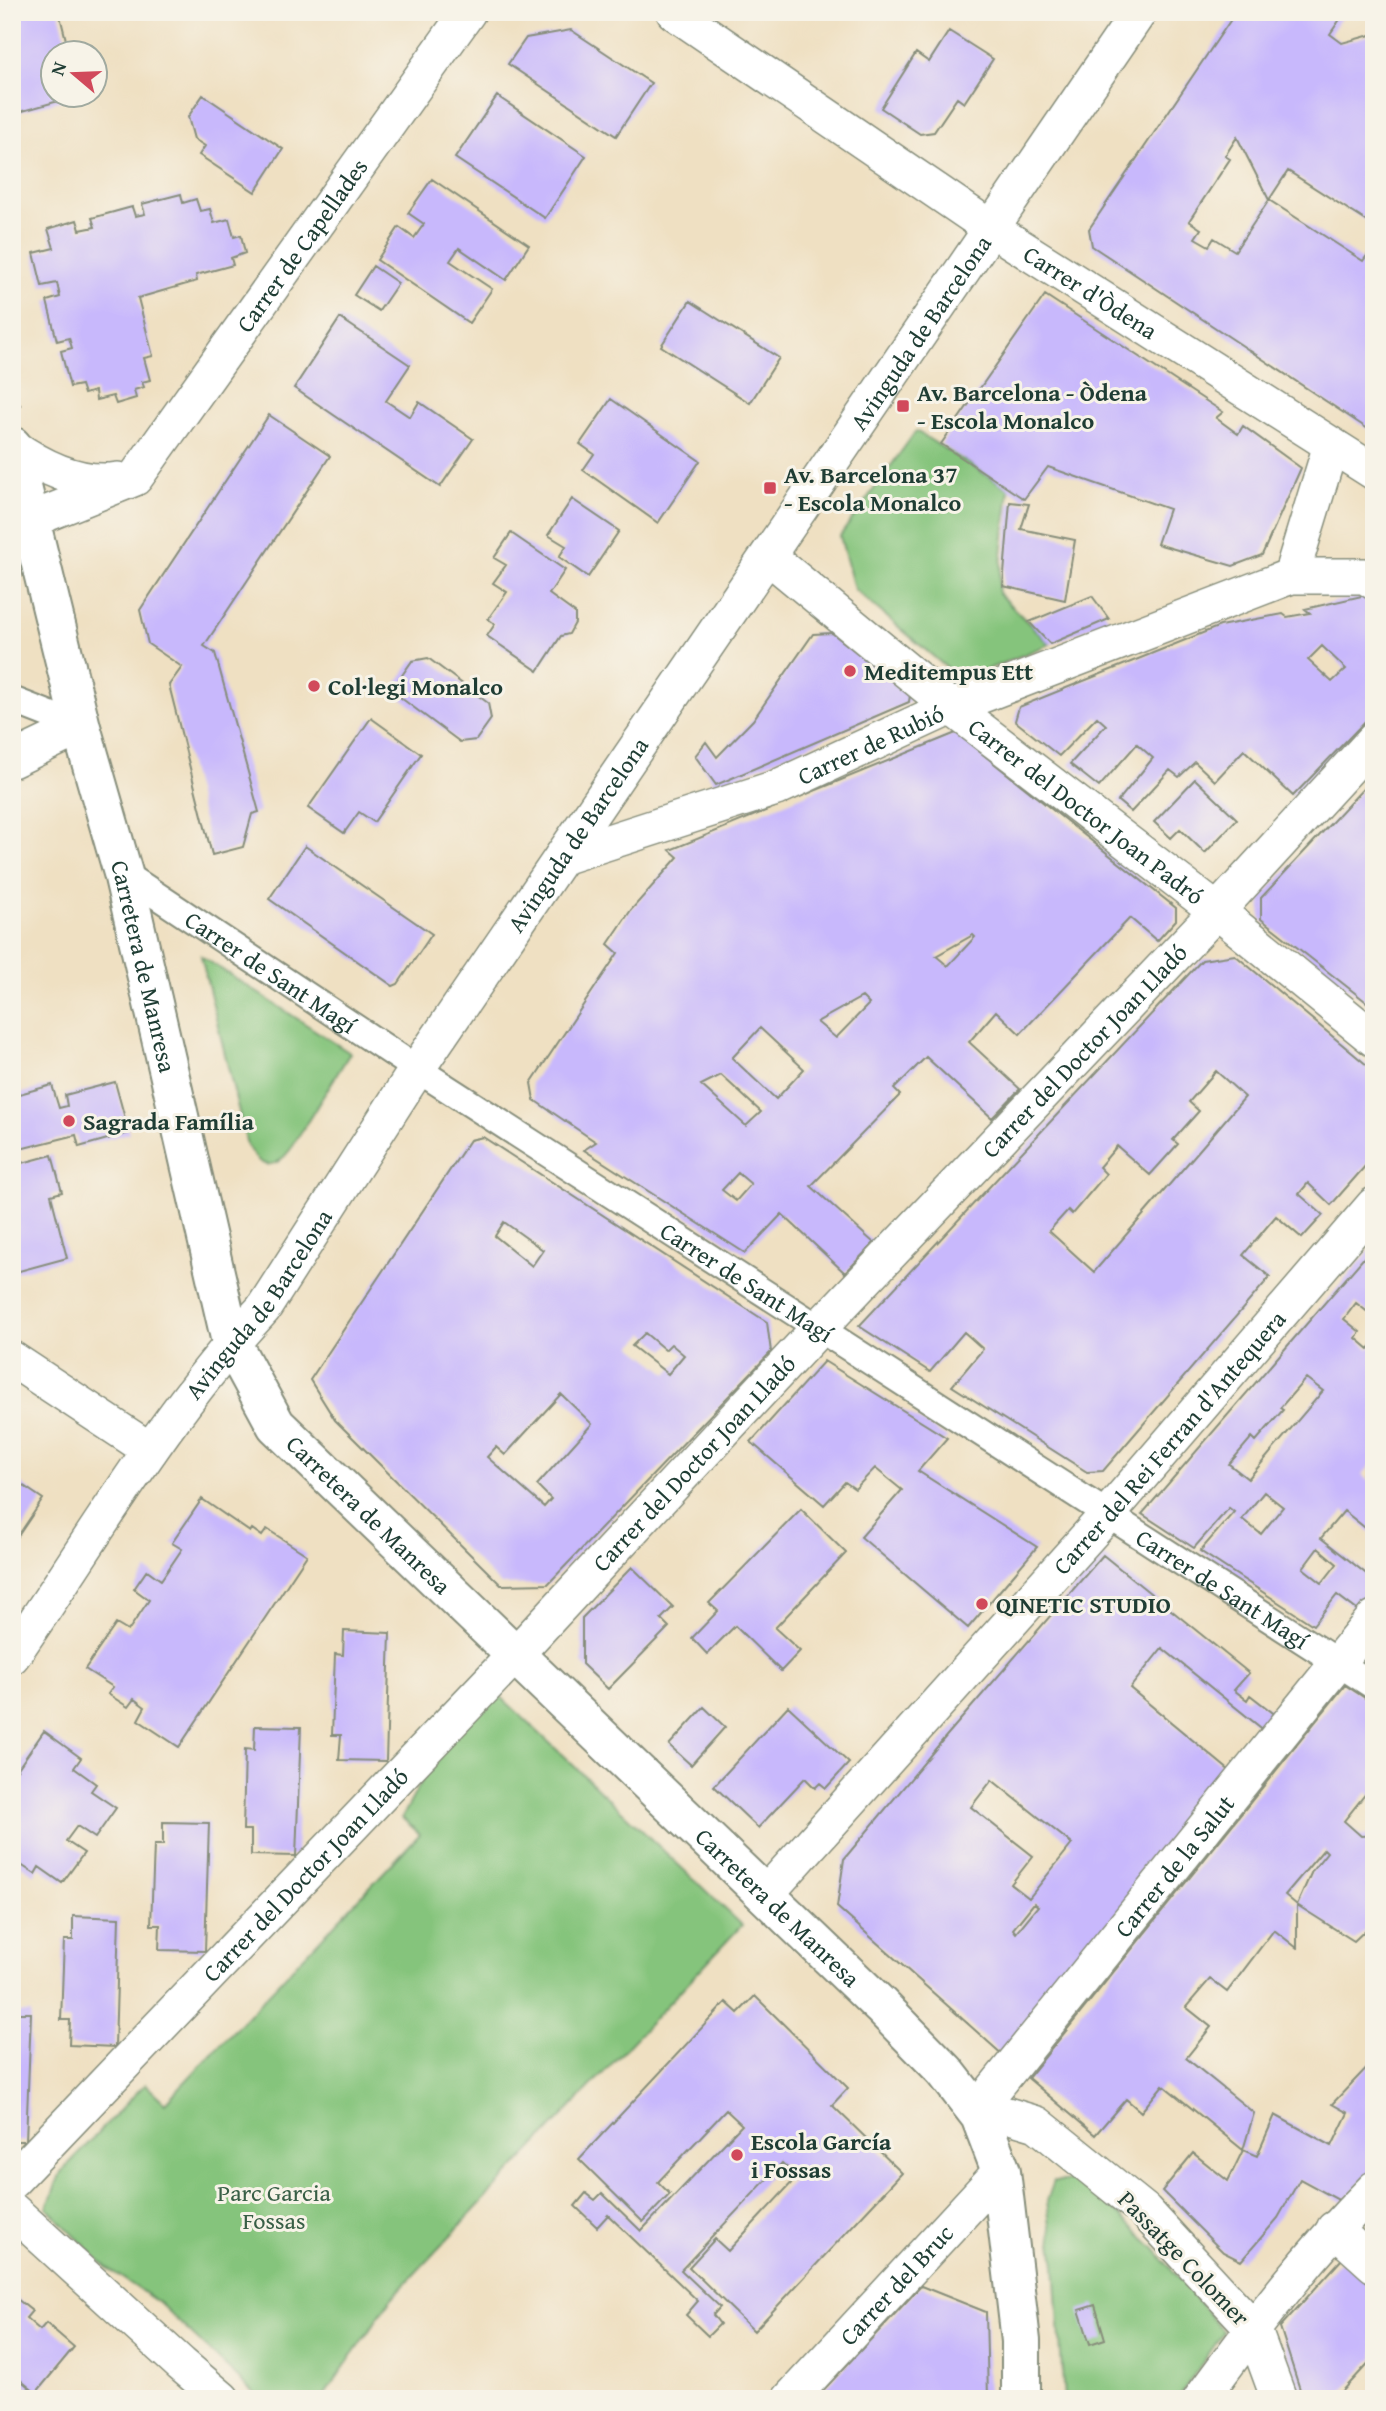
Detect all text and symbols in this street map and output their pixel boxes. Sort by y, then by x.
north arrow [38,38,108,108]
text: N [43,58,73,79]
street label: Carrer de Capellades [227,151,376,339]
street label: Avinguda de Barcelona [841,227,1000,437]
street label: Carrer d'Òdena [1017,236,1165,348]
place label: Av. Barcelona - Òdena - Escola Monalco [917,375,1148,438]
marker: Av. Barcelona - Òdena - Escola Monalco [895,398,911,414]
place label: Av. Barcelona 37 - Escola Monalco [784,457,961,520]
marker: Av. Barcelona 37 - Escola Monalco [762,480,778,496]
place label: Meditempus Ett [864,654,1033,689]
marker: Meditempus Ett [842,663,858,679]
place label: Col·legi Monalco [328,669,503,704]
marker: Col·legi Monalco [306,678,322,694]
street label: Carrer de Rubió [792,695,950,793]
street label: Carrer del Doctor Joan Padró [961,709,1212,913]
street label: Avinguda de Barcelona [498,729,657,939]
street label: Carretera de Manresa [103,856,186,1076]
street label: Carrer de Sant Magí [178,902,365,1042]
street label: Carrer del Doctor Joan Lladó [973,935,1195,1165]
place label: Sagrada Família [83,1104,255,1139]
marker: Sagrada Família [61,1113,77,1129]
street label: Avinguda de Barcelona [176,1201,341,1407]
street label: Carrer de Sant Magí [654,1213,841,1351]
street label: Carrer del Rei Ferran d'Antequera [1044,1302,1294,1582]
street label: Carrer del Doctor Joan Lladó [584,1347,803,1579]
street label: Carretera de Manresa [279,1427,460,1603]
street label: Carrer de Sant Magí [1129,1520,1317,1658]
place label: QINETIC STUDIO [996,1587,1171,1622]
marker: QINETIC STUDIO [974,1596,990,1612]
street label: Carrer del Doctor Joan Lladó [194,1760,416,1989]
street label: Carrer de la Salut [1106,1787,1243,1945]
street label: Carretera de Manresa [688,1819,869,1995]
place label: Escola García i Fossas [751,2124,892,2187]
marker: Escola García i Fossas [729,2147,745,2163]
park label: Parc Garcia Fossas [217,2175,331,2238]
street label: Passatge Colomer [1110,2182,1258,2334]
street label: Carrer del Bruc [831,2216,961,2353]

